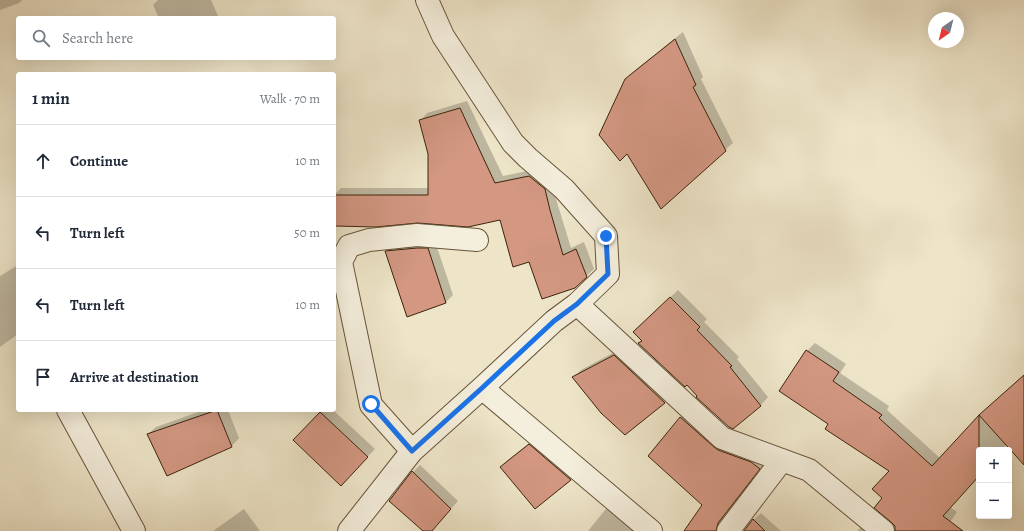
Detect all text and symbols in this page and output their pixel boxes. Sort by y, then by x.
north arrow [928,12,964,48]
search box [16,16,336,60]
icon: search [30,27,52,49]
text: Search here [62,28,133,48]
text: 1 min [32,87,70,110]
text: Walk · 70 m [260,90,320,107]
icon: ahead [32,150,54,172]
text: Continue [70,151,128,171]
text: 10 m [295,152,320,169]
icon: left [32,222,54,244]
text: Turn left [70,223,125,243]
text: 50 m [294,224,320,241]
route end [597,227,615,245]
icon: left [32,294,54,316]
text: Turn left [70,295,125,315]
text: 10 m [295,296,320,313]
icon: arrive [32,366,54,388]
text: Arrive at destination [70,367,199,387]
route start [362,395,380,413]
map controls [976,447,1012,519]
button: + [976,447,1012,483]
button: − [976,483,1012,519]

